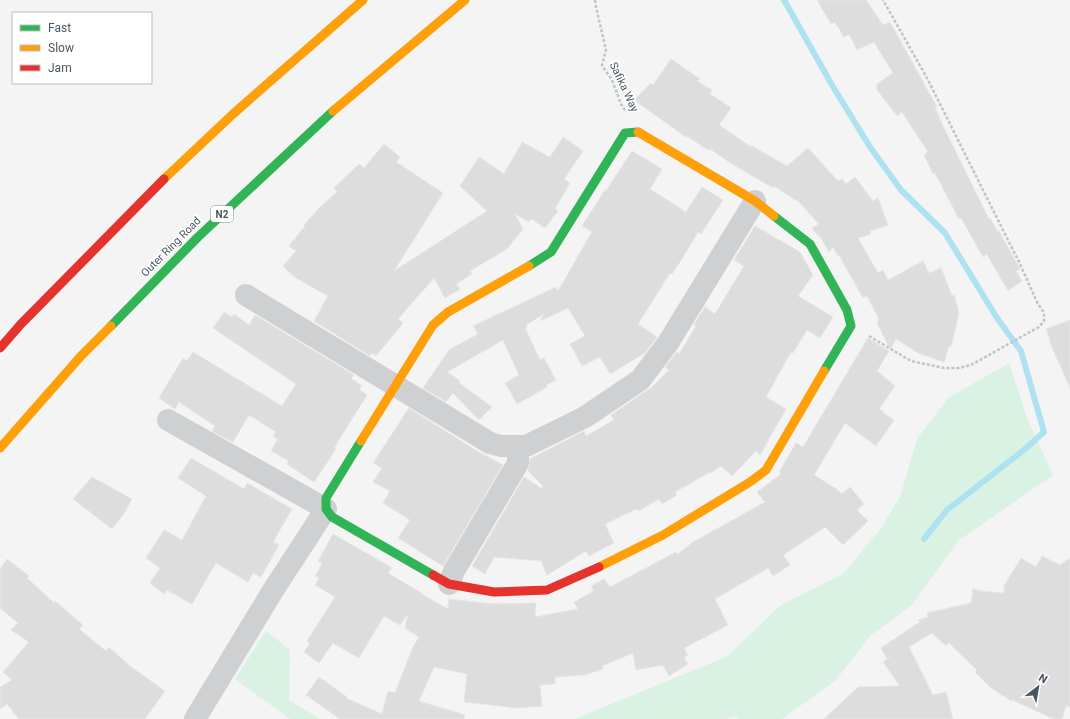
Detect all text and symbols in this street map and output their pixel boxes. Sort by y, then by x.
legend [12,12,152,84]
text: Fast [48,21,71,35]
text: Slow [48,41,74,55]
street label: Safika Way [607,60,642,115]
text: Jam [48,61,72,75]
road number: N2 [211,206,233,222]
street label: Outer Ring Road [138,214,204,280]
north arrow [1018,667,1058,707]
text: N [1036,671,1050,687]

